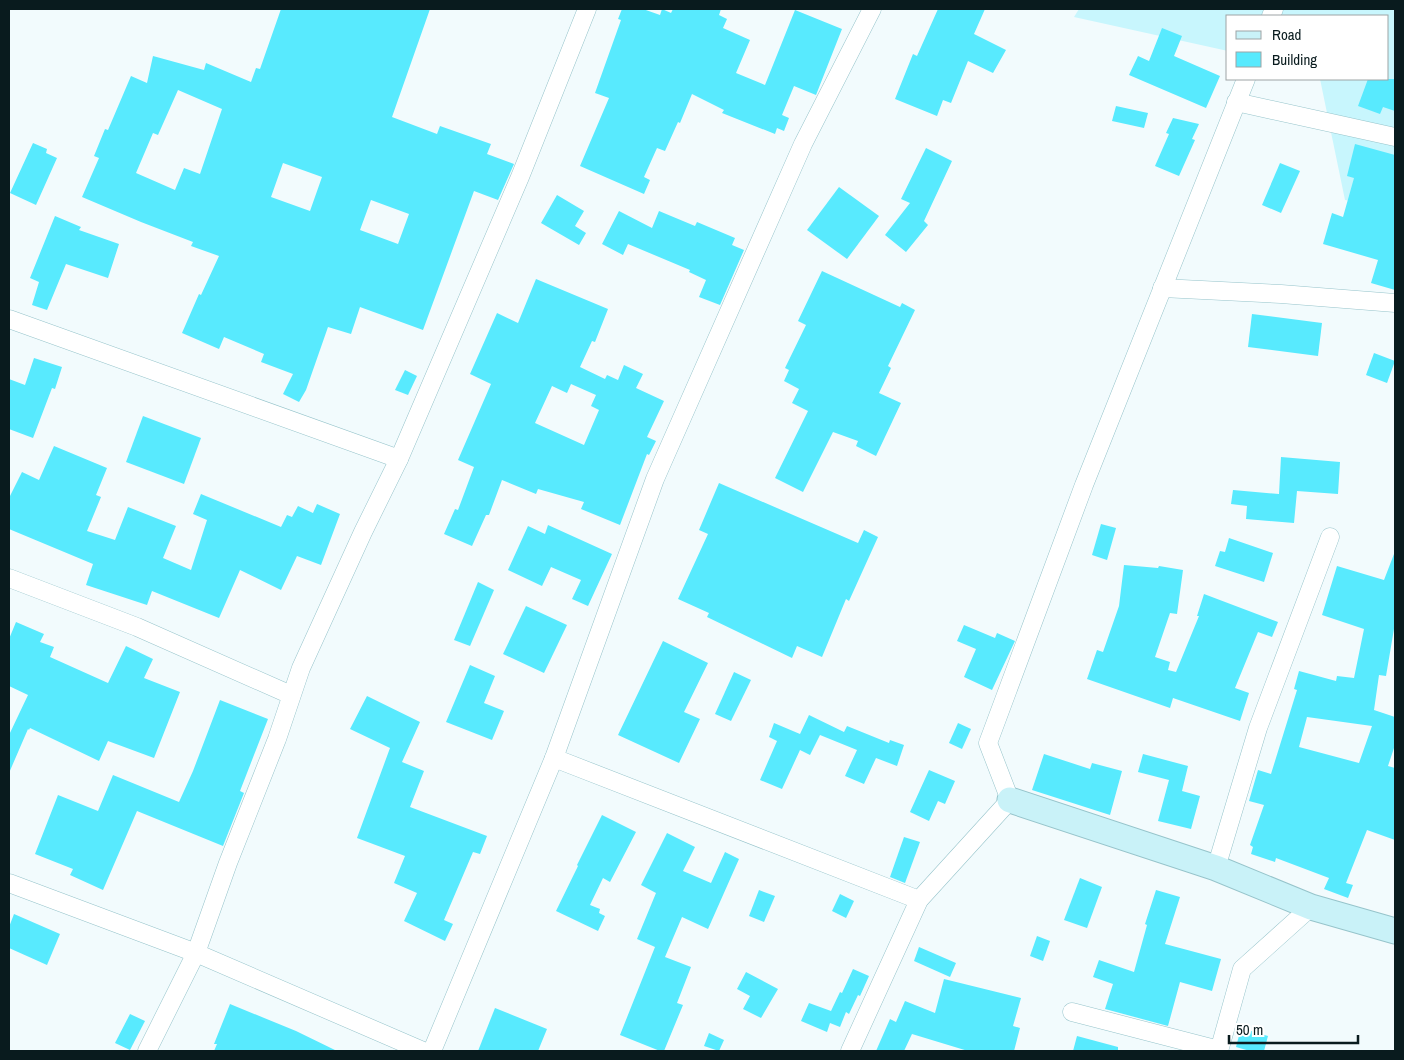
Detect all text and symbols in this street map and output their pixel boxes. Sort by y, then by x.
legend [1226,15,1389,80]
text: Road [1272,24,1301,45]
text: Building [1272,49,1317,70]
scale bar [1229,1012,1358,1044]
text: 50 m [1236,1019,1263,1040]

